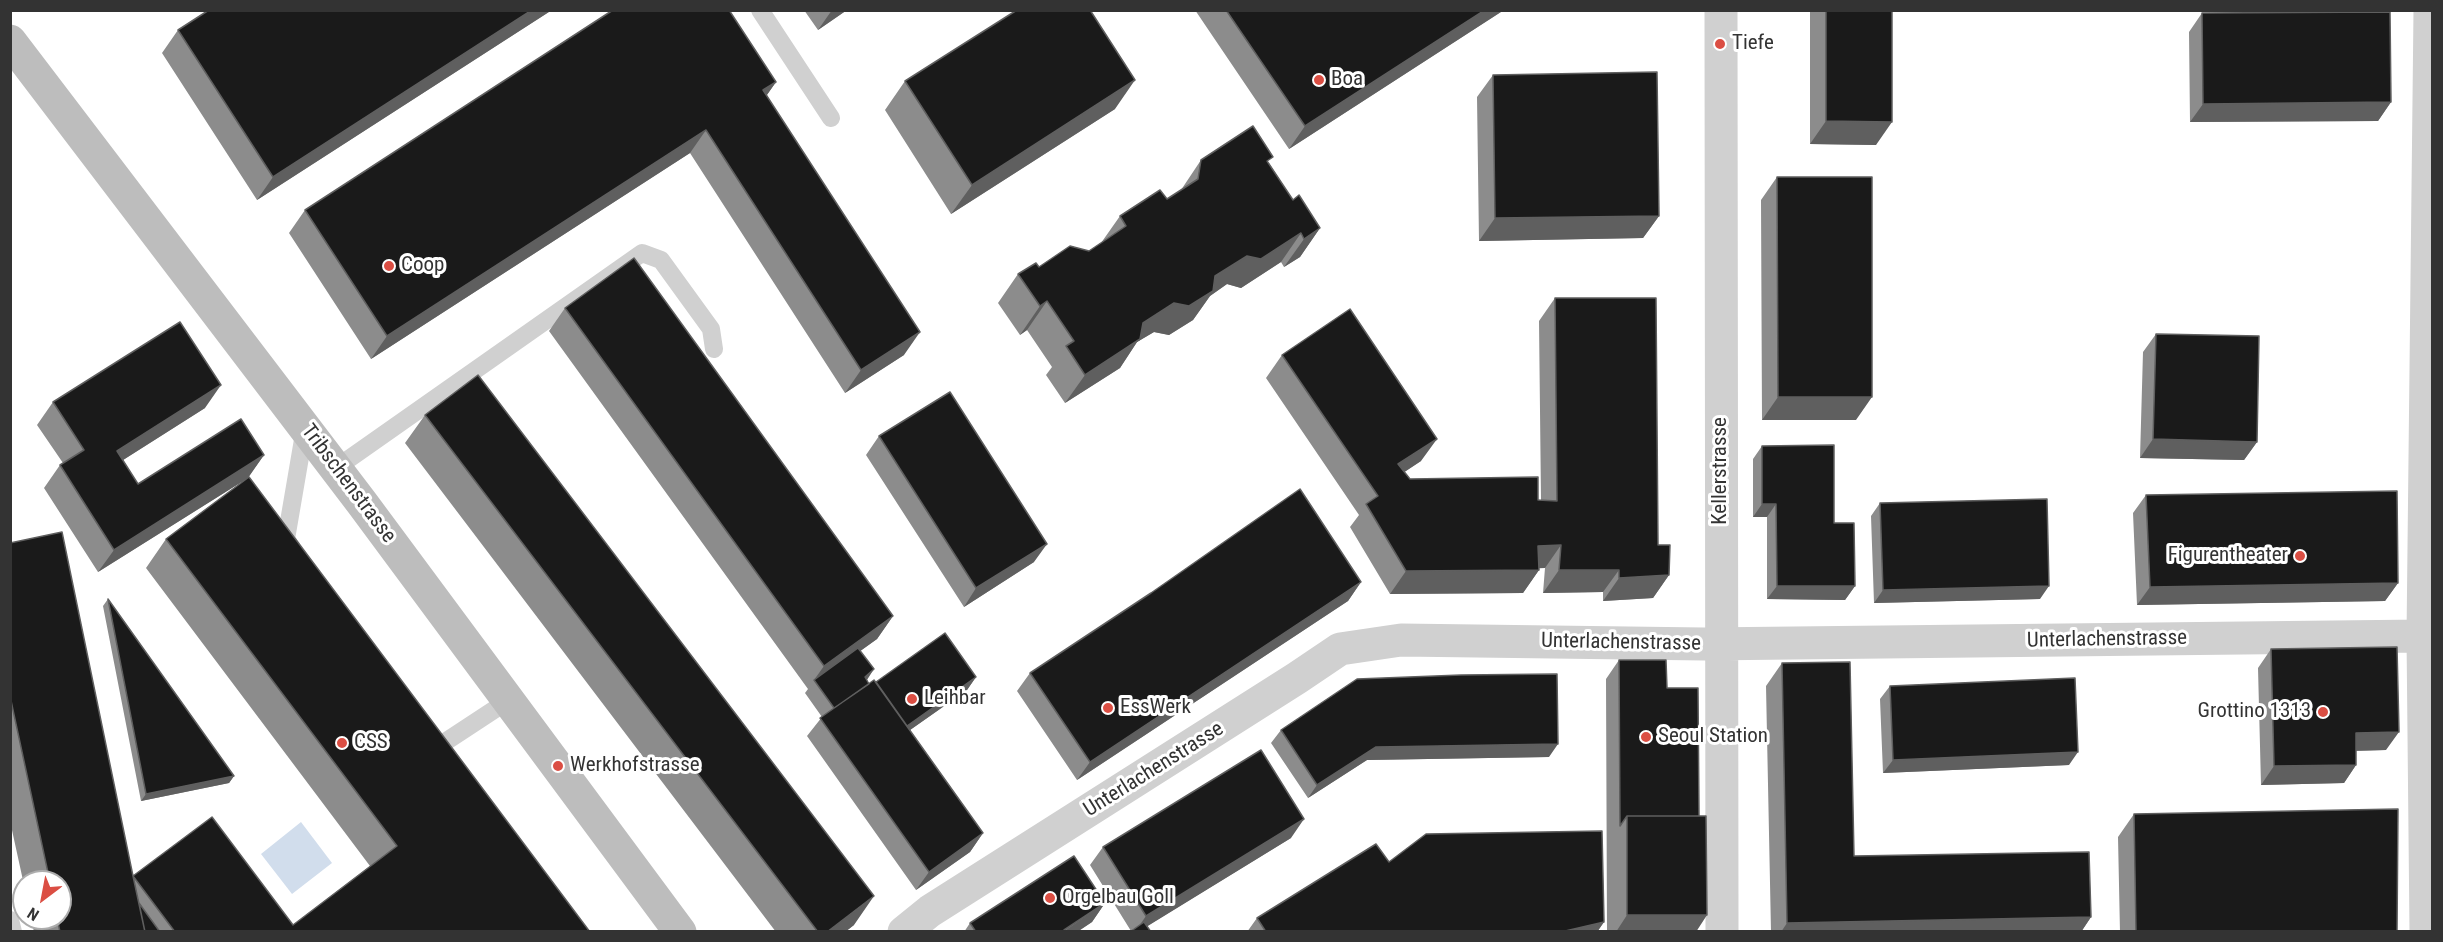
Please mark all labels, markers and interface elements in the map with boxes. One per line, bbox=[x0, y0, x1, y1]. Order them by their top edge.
place label: Tiefe bbox=[1732, 31, 1774, 57]
marker: Tiefe bbox=[1713, 37, 1727, 51]
place label: Boa bbox=[1331, 67, 1363, 93]
marker: Boa bbox=[1312, 73, 1326, 87]
place label: Coop bbox=[401, 253, 444, 279]
marker: Coop bbox=[382, 259, 396, 273]
street label: Kellerstrasse bbox=[1708, 417, 1734, 525]
street label: Tribschenstrasse bbox=[295, 420, 401, 548]
place label: Figurentheater bbox=[2168, 543, 2288, 569]
marker: Figurentheater bbox=[2293, 549, 2307, 563]
street label: Unterlachenstrasse bbox=[2027, 626, 2187, 654]
street label: Unterlachenstrasse bbox=[1541, 629, 1701, 657]
place label: Leihbar bbox=[924, 686, 986, 712]
marker: Leihbar bbox=[905, 692, 919, 706]
place label: EssWerk bbox=[1120, 695, 1191, 721]
place label: Grottino 1313 bbox=[2198, 699, 2311, 725]
marker: EssWerk bbox=[1101, 701, 1115, 715]
marker: Grottino 1313 bbox=[2316, 705, 2330, 719]
street label: Unterlachenstrasse bbox=[1079, 717, 1229, 823]
place label: Seoul Station bbox=[1658, 724, 1768, 750]
place label: CSS bbox=[354, 730, 388, 756]
marker: Seoul Station bbox=[1639, 730, 1653, 744]
marker: CSS bbox=[335, 736, 349, 750]
place label: Werkhofstrasse bbox=[570, 753, 700, 779]
marker: Werkhofstrasse bbox=[551, 759, 565, 773]
north arrow bbox=[12, 870, 72, 930]
place label: Orgelbau Goll bbox=[1062, 885, 1174, 911]
marker: Orgelbau Goll bbox=[1043, 891, 1057, 905]
text: N bbox=[24, 903, 42, 925]

